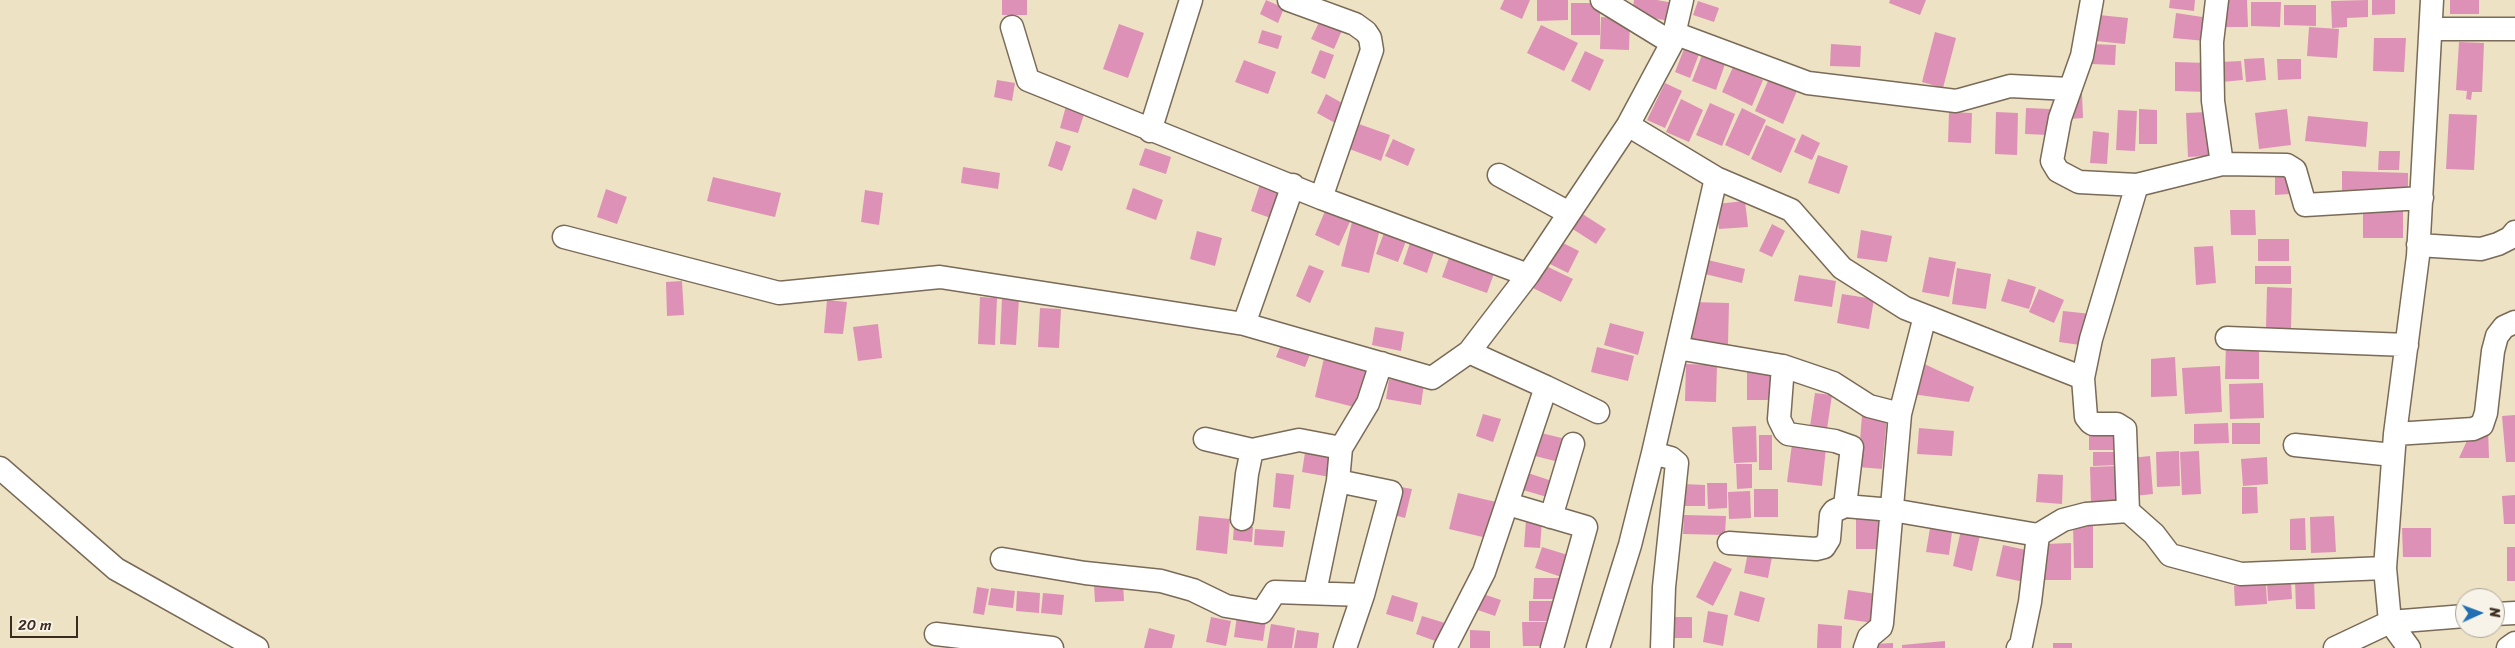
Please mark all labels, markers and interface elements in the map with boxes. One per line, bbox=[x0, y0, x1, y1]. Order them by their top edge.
north arrow bbox=[2455, 588, 2505, 638]
scale bar bbox=[12, 606, 80, 638]
text: N bbox=[2482, 607, 2507, 618]
text: 20 m bbox=[18, 612, 52, 638]

